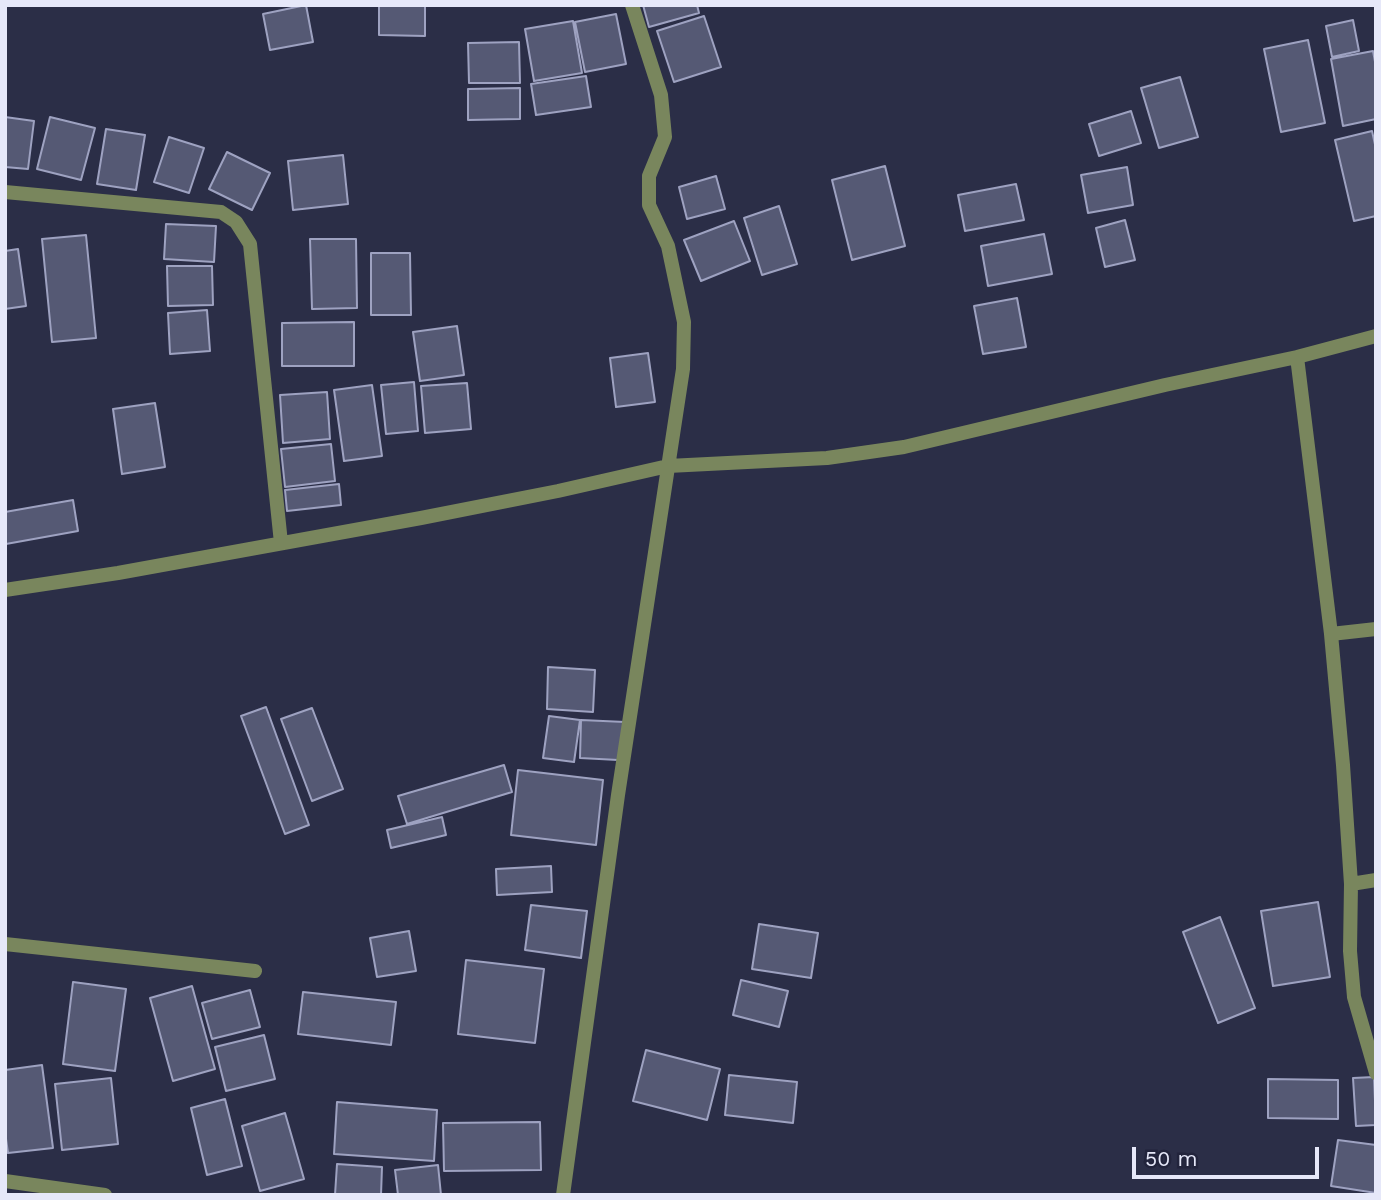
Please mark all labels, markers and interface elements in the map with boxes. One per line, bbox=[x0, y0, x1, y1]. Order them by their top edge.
scale bar bbox=[1136, 1134, 1323, 1178]
text: 50 m bbox=[1145, 1146, 1197, 1171]

